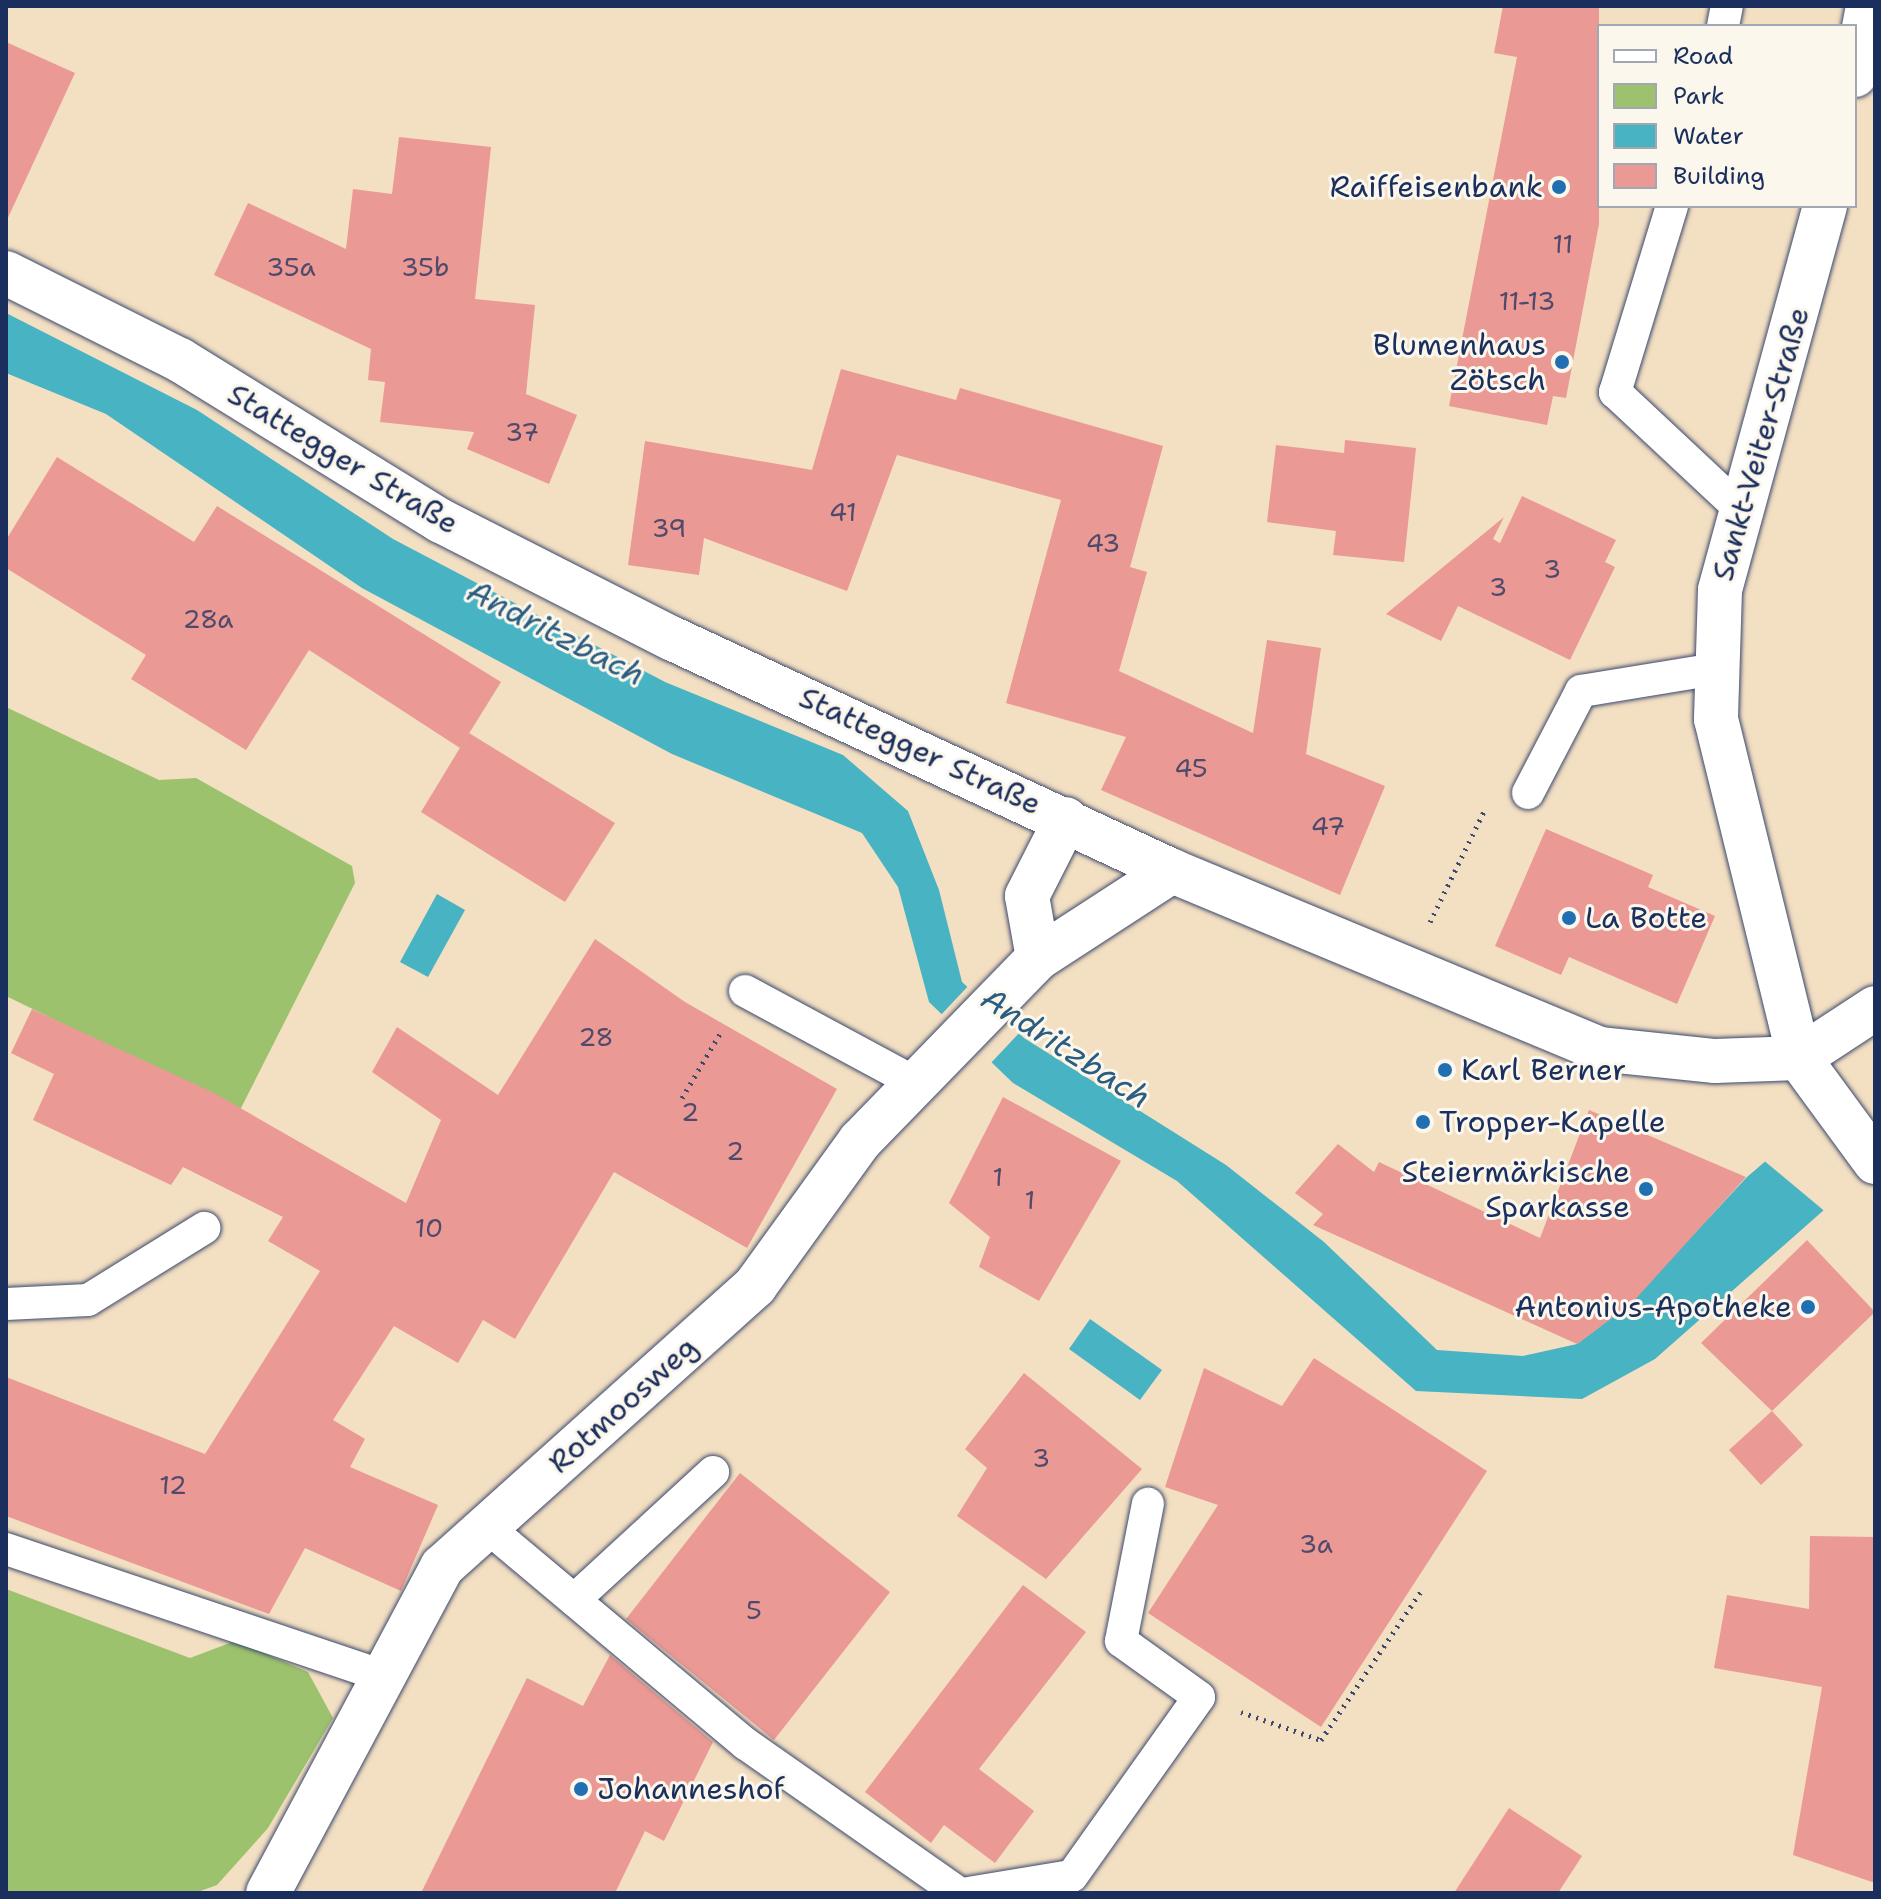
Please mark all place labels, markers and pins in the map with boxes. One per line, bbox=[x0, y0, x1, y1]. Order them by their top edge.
place label: Raiffeisenbank bbox=[1330, 169, 1543, 205]
marker: Raiffeisenbank bbox=[1550, 178, 1568, 196]
place label: Blumenhaus Zötsch bbox=[1373, 327, 1546, 398]
marker: Blumenhaus Zötsch bbox=[1553, 353, 1571, 371]
place label: La Botte bbox=[1585, 900, 1707, 936]
marker: La Botte bbox=[1560, 909, 1578, 927]
place label: Karl Berner bbox=[1461, 1052, 1626, 1088]
marker: Karl Berner bbox=[1436, 1061, 1454, 1079]
place label: Tropper-Kapelle bbox=[1439, 1104, 1666, 1140]
marker: Tropper-Kapelle bbox=[1414, 1113, 1432, 1131]
place label: Steiermärkische Sparkasse bbox=[1401, 1154, 1630, 1224]
marker: Steiermärkische Sparkasse bbox=[1637, 1180, 1655, 1198]
place label: Antonius-Apotheke bbox=[1515, 1289, 1792, 1325]
marker: Antonius-Apotheke bbox=[1799, 1298, 1817, 1316]
place label: Johanneshof bbox=[597, 1771, 784, 1807]
marker: Johanneshof bbox=[572, 1780, 590, 1798]

